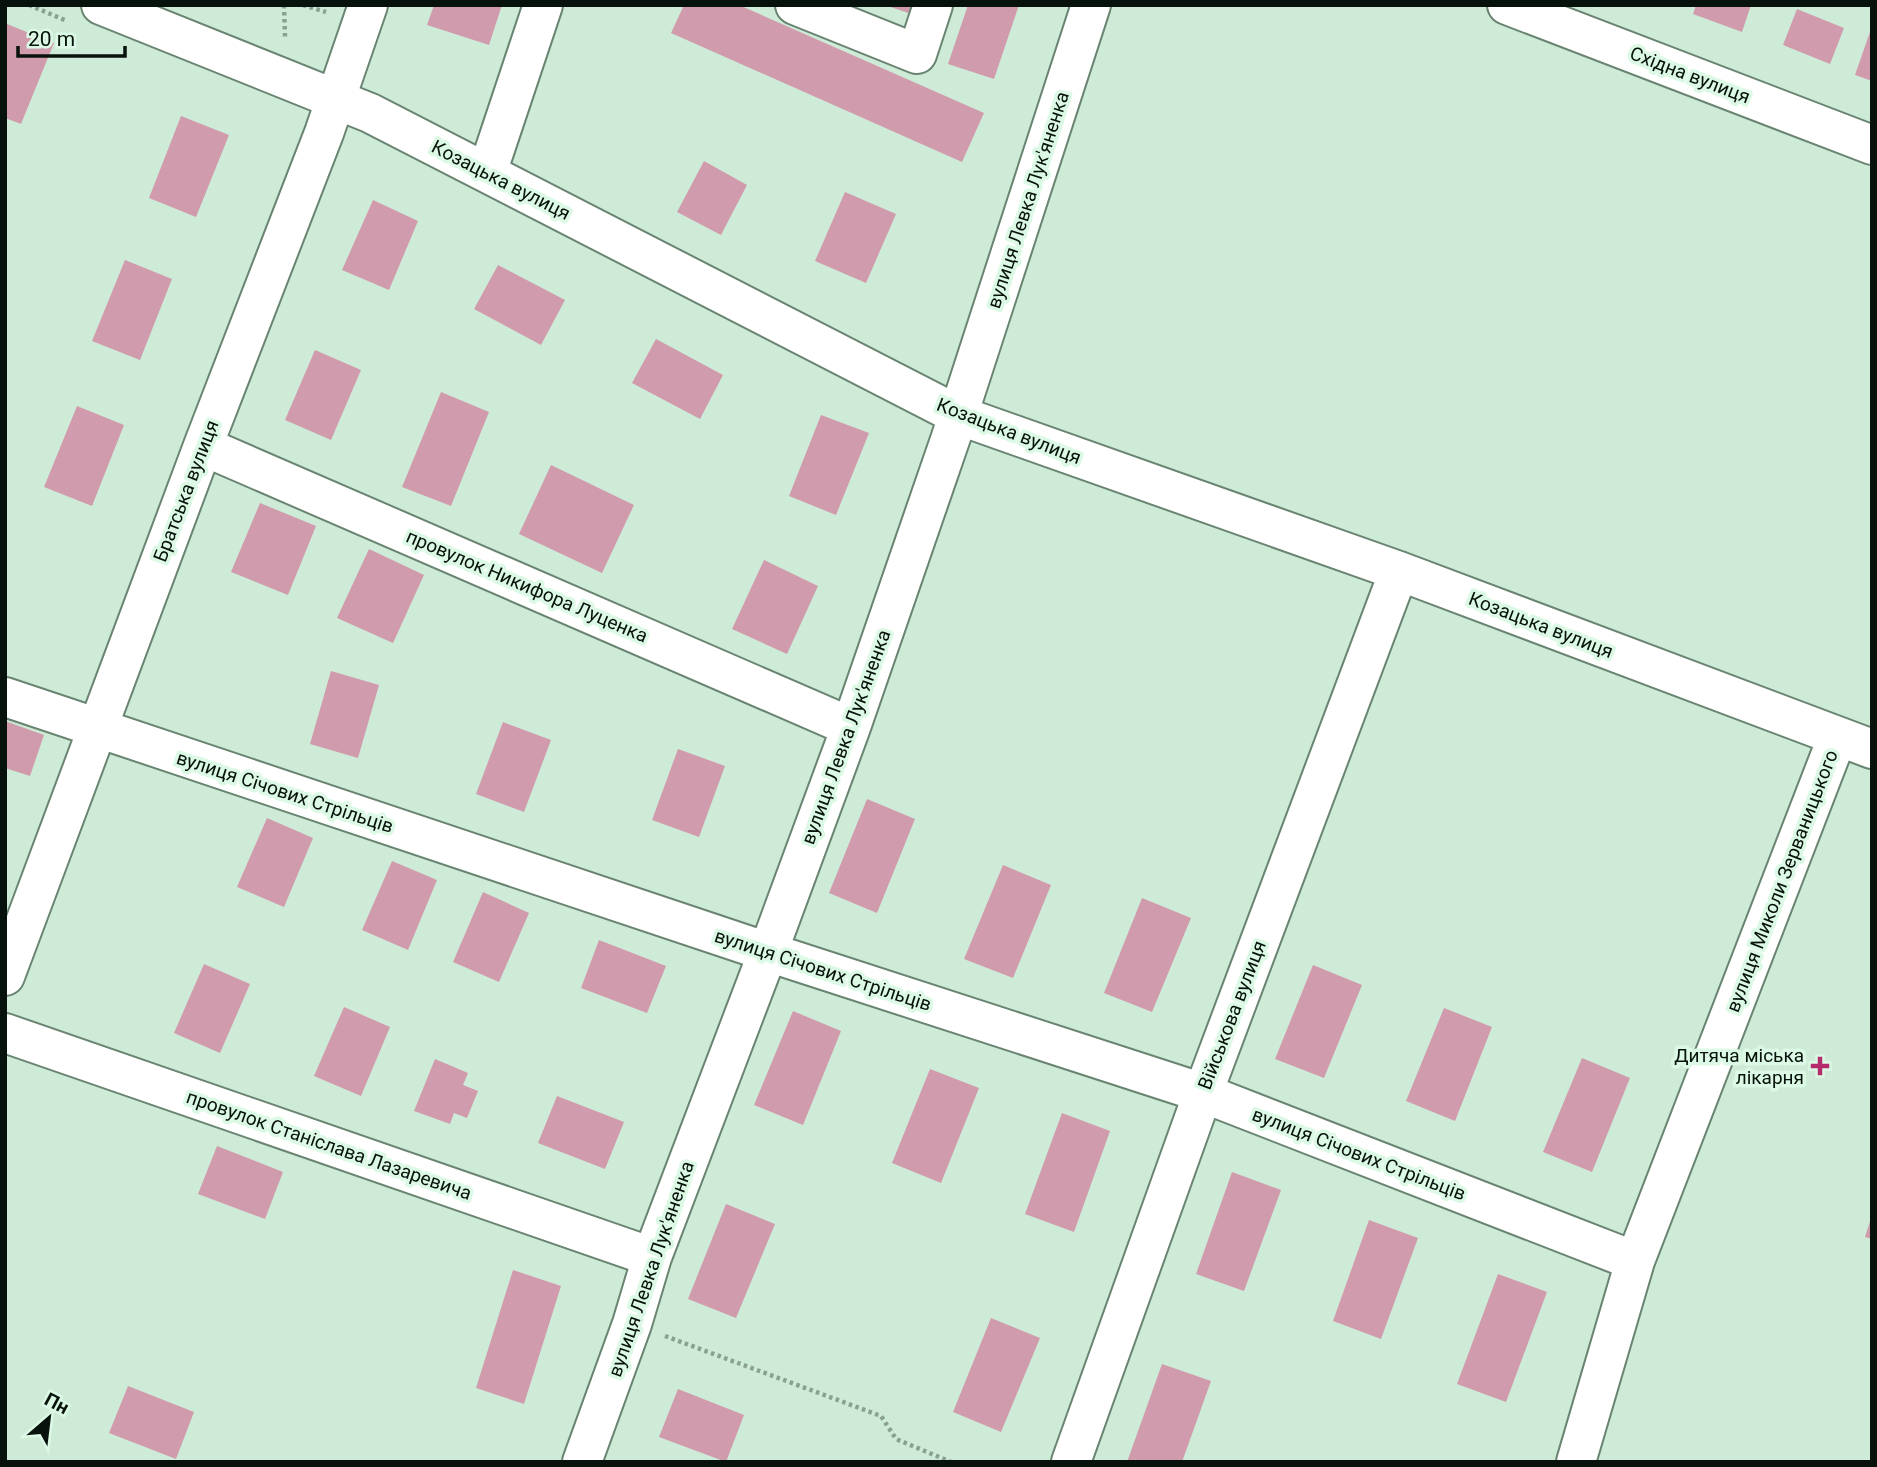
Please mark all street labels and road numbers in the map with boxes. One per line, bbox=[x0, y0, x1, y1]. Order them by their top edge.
street label: Східна вулиця bbox=[1627, 42, 1753, 108]
street label: вулиця Левка Лук'яненка bbox=[982, 89, 1074, 311]
street label: Козацька вулиця bbox=[428, 135, 574, 225]
street label: Козацька вулиця bbox=[934, 393, 1084, 469]
street label: Братська вулиця bbox=[148, 417, 224, 565]
street label: провулок Никифора Луценка bbox=[403, 525, 651, 647]
street label: Козацька вулиця bbox=[1466, 587, 1616, 663]
street label: вулиця Левка Лук'яненка bbox=[796, 627, 896, 847]
street label: вулиця Січових Стрільців bbox=[174, 746, 396, 838]
street label: вулиця Миколи Зерваницького bbox=[1721, 747, 1843, 1015]
street label: вулиця Січових Стрільців bbox=[712, 924, 934, 1016]
street label: Військова вулиця bbox=[1193, 937, 1271, 1093]
street label: провулок Станіслава Лазаревича bbox=[183, 1085, 475, 1205]
street label: вулиця Січових Стрільців bbox=[1249, 1103, 1469, 1205]
street label: вулиця Левка Лук'яненка bbox=[603, 1158, 699, 1380]

